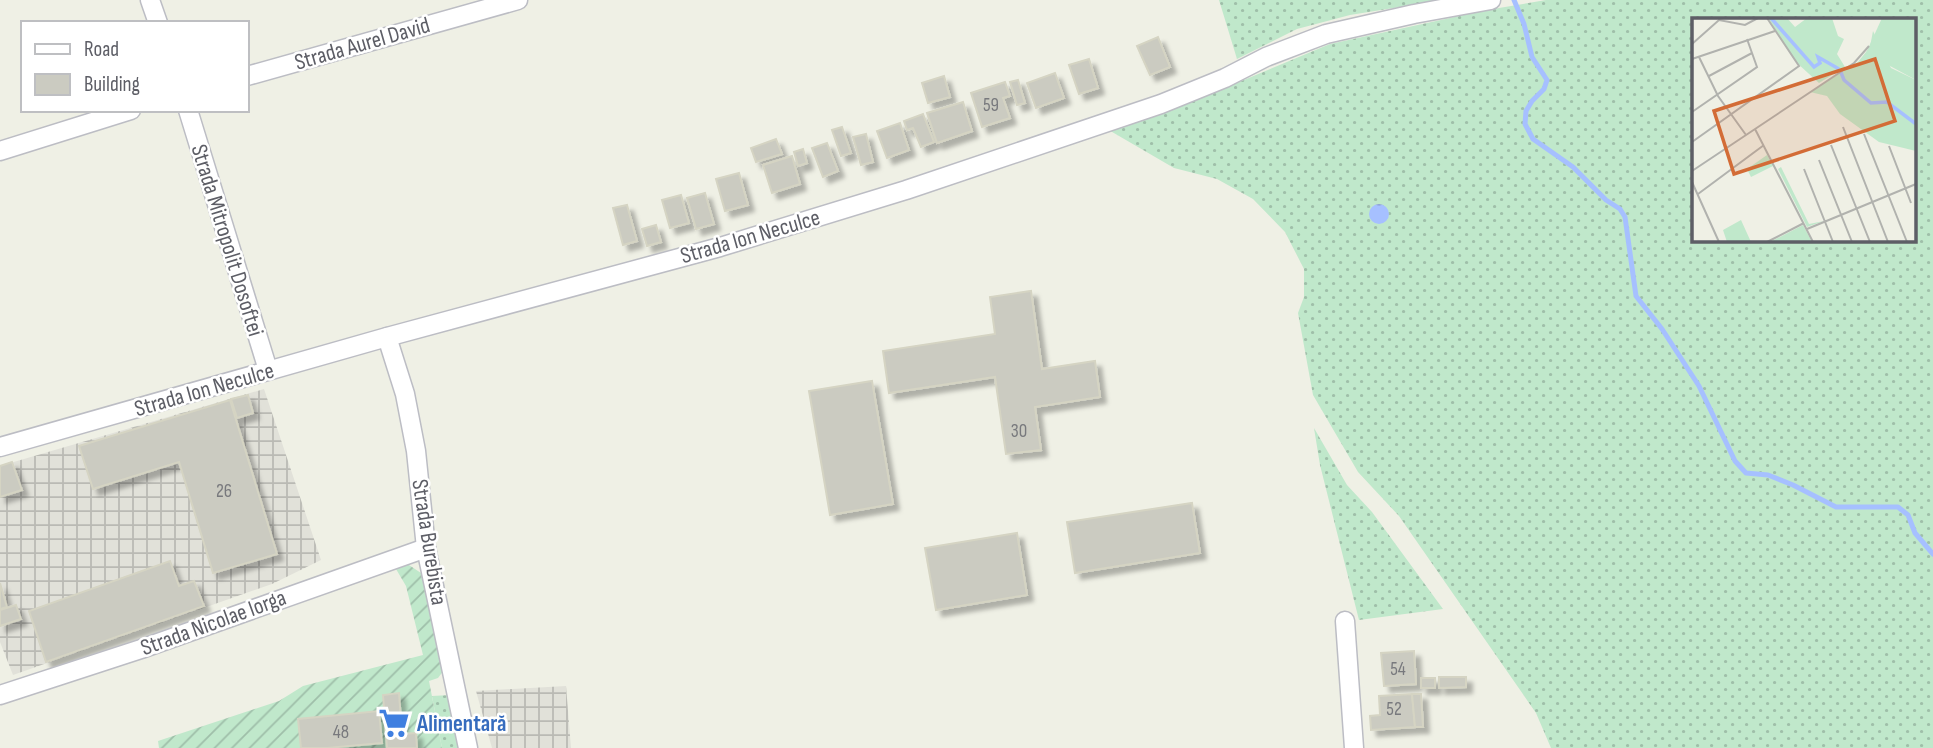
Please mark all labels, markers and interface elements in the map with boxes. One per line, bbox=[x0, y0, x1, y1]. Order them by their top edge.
street label: Strada Aurel David bbox=[291, 11, 433, 77]
inset map bbox=[1692, 18, 1916, 242]
legend bbox=[21, 21, 248, 112]
text: Road bbox=[84, 37, 119, 62]
text: Building bbox=[84, 72, 140, 97]
house number: 59 bbox=[983, 94, 999, 117]
street label: Strada Mitropolit Dosoftei bbox=[185, 141, 270, 340]
street label: Strada Ion Neculce bbox=[677, 204, 823, 270]
street label: Strada Ion Neculce bbox=[131, 357, 277, 423]
house number: 30 bbox=[1011, 420, 1027, 443]
street label: Strada Burebista bbox=[405, 477, 453, 607]
house number: 26 bbox=[216, 480, 232, 503]
street label: Strada Nicolae Iorga bbox=[137, 584, 290, 662]
house number: 54 bbox=[1390, 658, 1406, 681]
house number: 52 bbox=[1386, 698, 1402, 721]
supermarket icon: Alimentară bbox=[377, 706, 411, 740]
place label: Alimentară bbox=[416, 710, 506, 738]
house number: 48 bbox=[333, 721, 349, 744]

